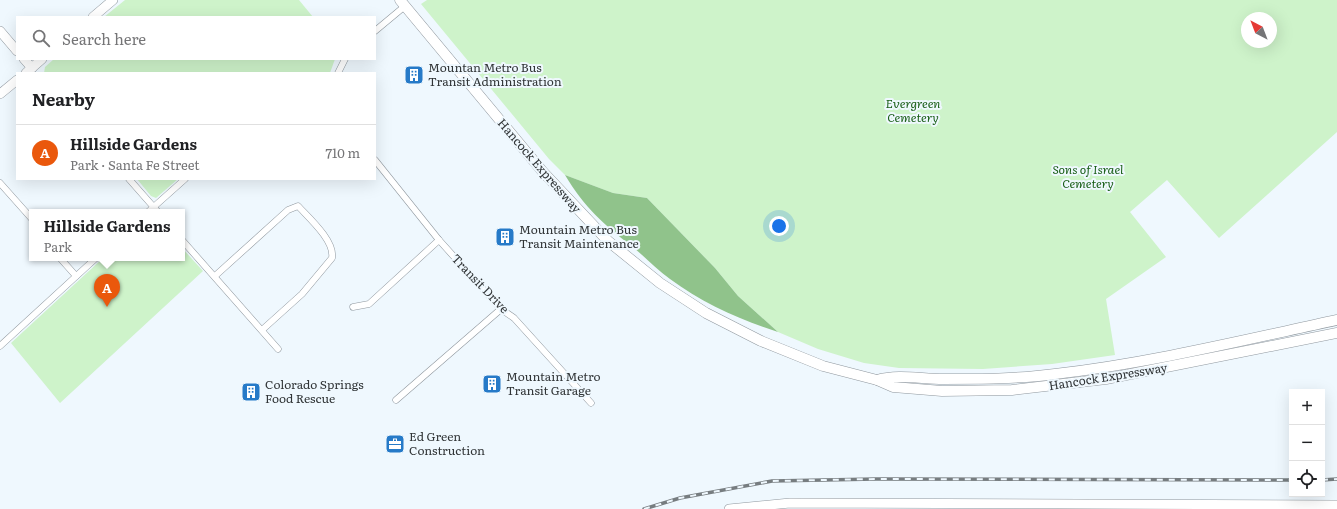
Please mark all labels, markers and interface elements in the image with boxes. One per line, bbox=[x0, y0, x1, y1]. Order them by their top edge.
north arrow bbox=[1241, 12, 1277, 48]
search box bbox=[16, 16, 376, 60]
icon: search bbox=[30, 27, 52, 49]
text: Search here bbox=[62, 27, 146, 50]
place label: Mountan Metro Bus Transit Administration bbox=[428, 58, 562, 90]
building icon: Mountan Metro Bus Transit Administration bbox=[403, 64, 425, 86]
text: Nearby bbox=[32, 86, 95, 111]
park label: Evergreen Cemetery bbox=[885, 94, 941, 126]
street label: Hancock Expressway bbox=[494, 114, 586, 217]
text: Hillside Gardens bbox=[70, 132, 197, 155]
text: A bbox=[40, 143, 50, 162]
text: 710 m bbox=[325, 143, 360, 162]
text: Park · Santa Fe Street bbox=[70, 155, 200, 174]
park label: Sons of Israel Cemetery bbox=[1053, 160, 1124, 192]
popup bbox=[29, 209, 185, 261]
text: Hillside Gardens bbox=[43, 214, 171, 237]
your location bbox=[769, 216, 789, 236]
place label: Mountain Metro Bus Transit Maintenance bbox=[519, 220, 639, 252]
building icon: Mountain Metro Bus Transit Maintenance bbox=[494, 226, 516, 248]
text: Park bbox=[43, 237, 72, 256]
street label: Transit Drive bbox=[448, 250, 514, 317]
pin: A bbox=[94, 274, 120, 307]
street label: Hancock Expressway bbox=[1047, 358, 1169, 394]
place label: Mountain Metro Transit Garage bbox=[506, 367, 601, 399]
building icon: Mountain Metro Transit Garage bbox=[481, 373, 503, 395]
place label: Colorado Springs Food Rescue bbox=[265, 375, 364, 407]
building icon: Colorado Springs Food Rescue bbox=[240, 381, 262, 403]
map controls bbox=[1289, 389, 1325, 497]
button: + bbox=[1289, 389, 1325, 425]
button: − bbox=[1289, 425, 1325, 461]
place label: Ed Green Construction bbox=[409, 427, 485, 459]
office icon: Ed Green Construction bbox=[384, 433, 406, 455]
button: locate bbox=[1289, 461, 1325, 497]

